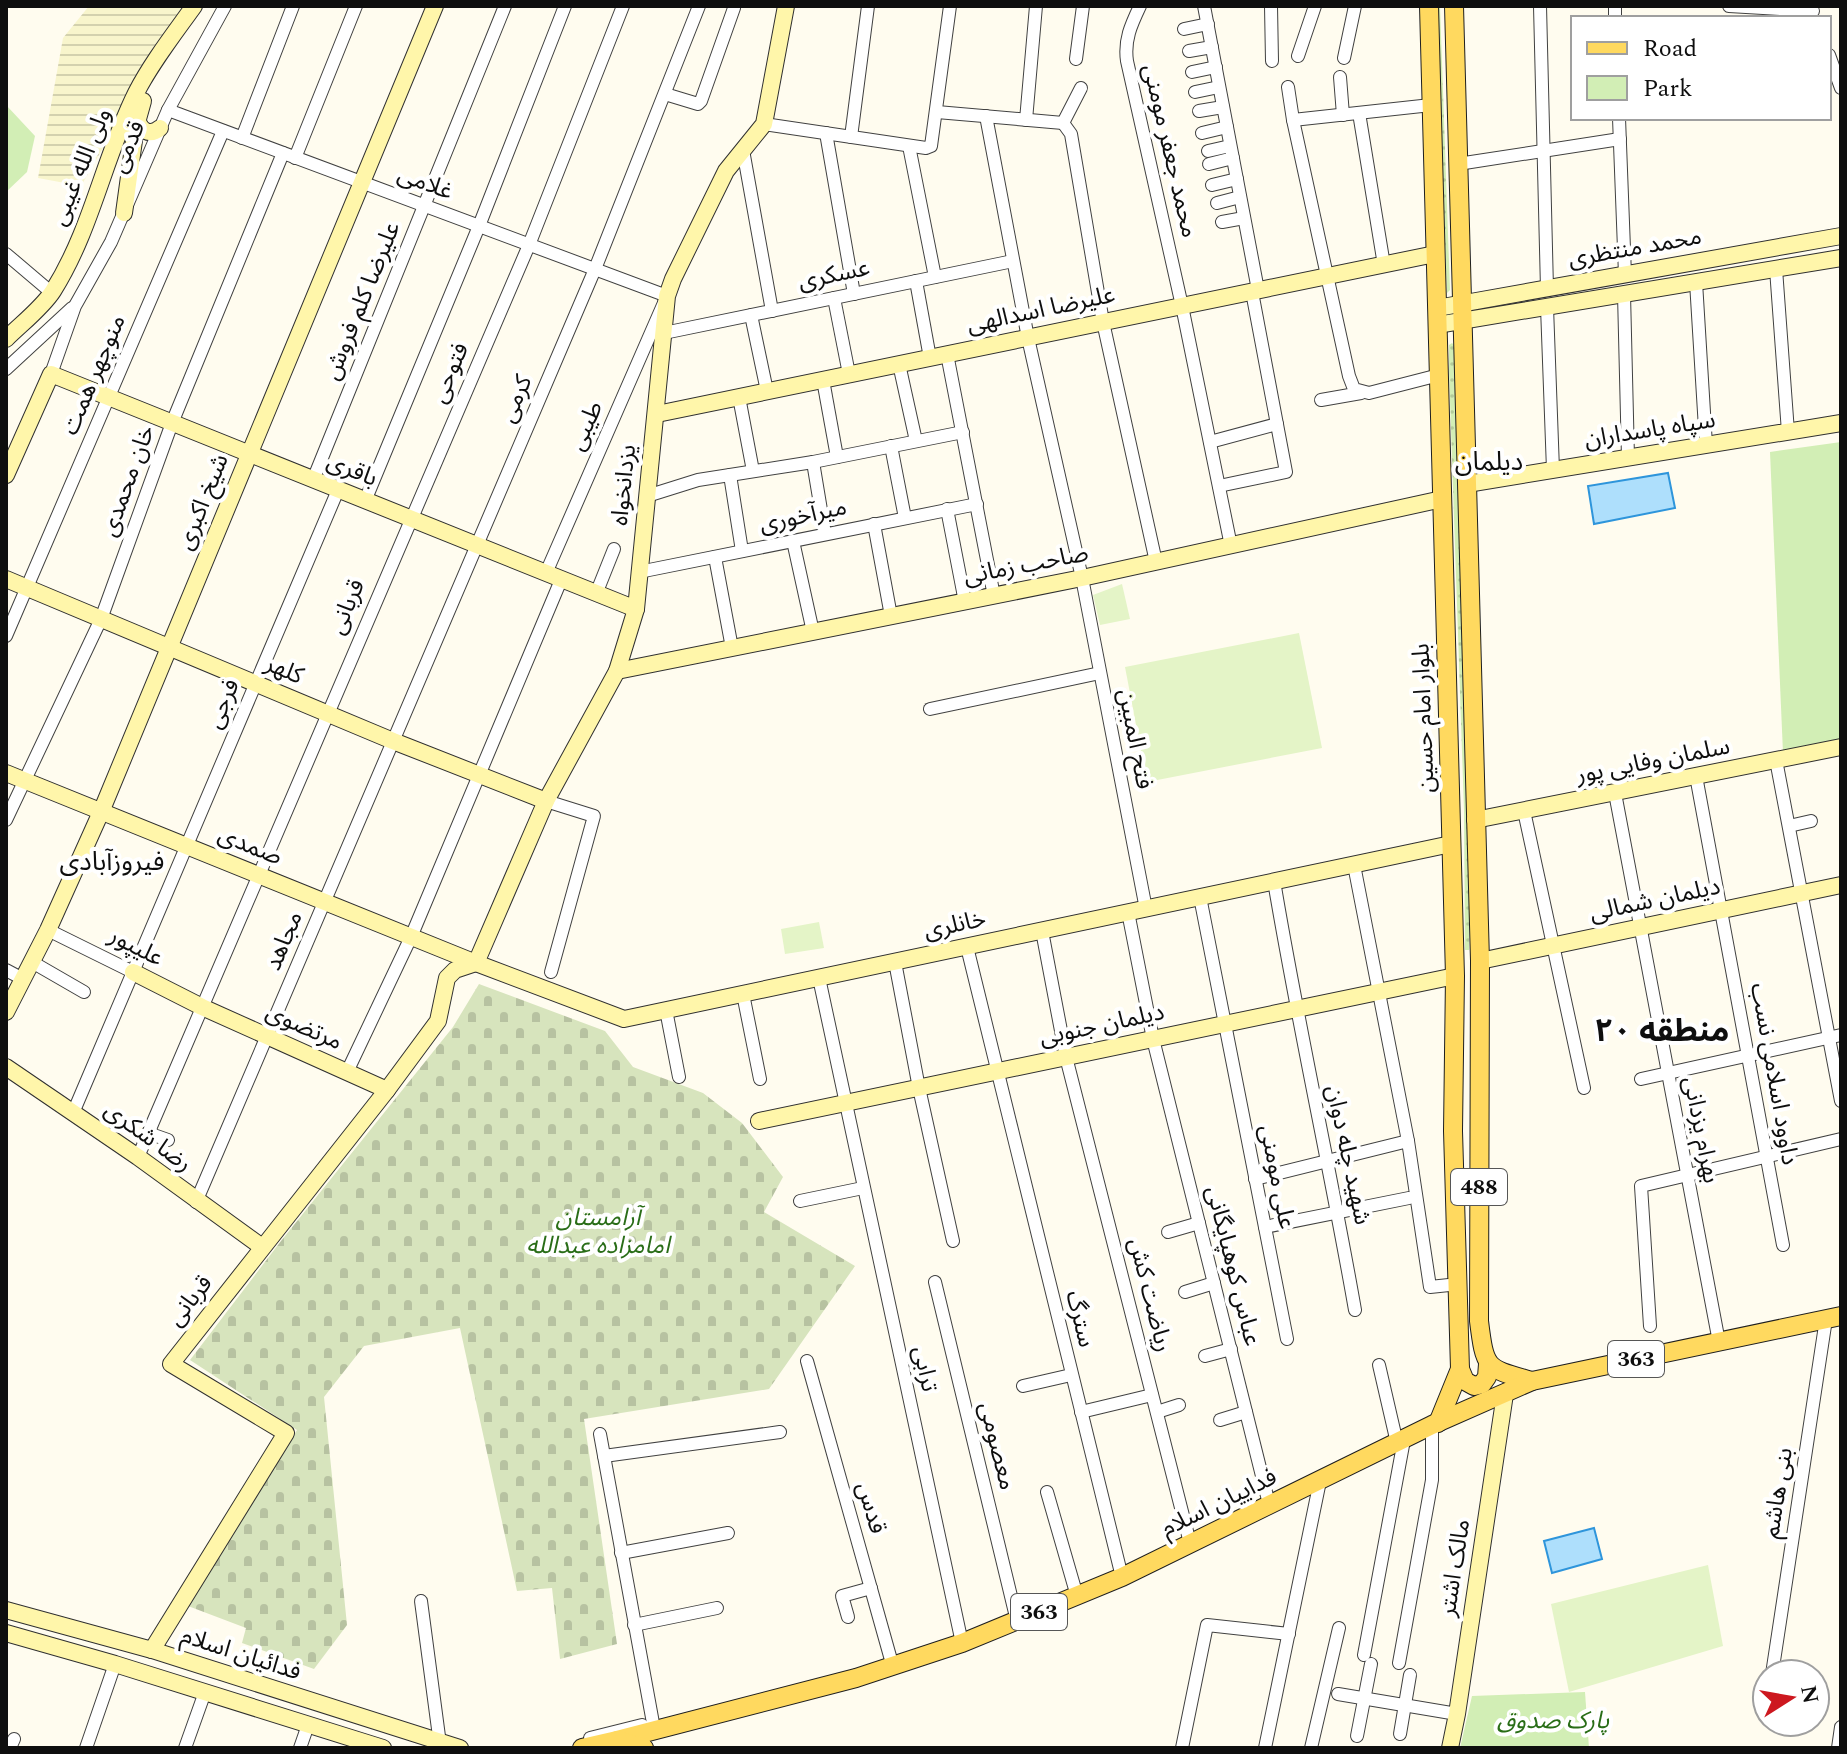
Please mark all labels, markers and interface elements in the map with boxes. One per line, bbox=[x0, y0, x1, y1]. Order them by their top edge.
legend bbox=[1571, 16, 1831, 120]
text: Road bbox=[1643, 31, 1697, 67]
street label: محمد جعفر مومنی bbox=[1133, 61, 1207, 241]
text: Park bbox=[1643, 71, 1693, 107]
street label: ولی الله غیبی bbox=[41, 103, 121, 231]
street label: قدمی bbox=[101, 115, 155, 179]
street label: غلامی bbox=[392, 156, 458, 210]
street label: علیرضا کلم فروش bbox=[314, 216, 410, 386]
street label: محمد منتظری bbox=[1565, 219, 1705, 277]
street label: عسکری bbox=[795, 250, 873, 300]
street label: علیرضا اسدالهی bbox=[964, 277, 1118, 343]
street label: منوچهر همت bbox=[52, 309, 136, 441]
street label: فتوحی bbox=[421, 337, 479, 409]
street label: کرمی bbox=[490, 369, 543, 428]
street label: طیبی bbox=[559, 395, 613, 457]
street label: سپاه پاسداران bbox=[1582, 402, 1718, 458]
street label: خان محمدی bbox=[91, 420, 165, 542]
district label: دیلمان bbox=[1455, 442, 1523, 482]
street label: یزدانخواه bbox=[602, 443, 646, 527]
street label: باقری bbox=[321, 444, 383, 496]
street label: شیخ اکبری bbox=[167, 448, 239, 556]
street label: میرآخوری bbox=[756, 489, 850, 543]
street label: صاحب زمانی bbox=[960, 535, 1092, 595]
street label: قربانی bbox=[319, 574, 375, 640]
street label: بلوار امام حسین bbox=[1403, 643, 1445, 793]
street label: کلهر bbox=[258, 645, 310, 695]
street label: فرجی bbox=[196, 673, 250, 735]
street label: فتح المبین bbox=[1108, 686, 1162, 792]
street label: سلمان وفایی پور bbox=[1572, 728, 1733, 794]
street label: صمدی bbox=[212, 817, 288, 875]
district label: فیروزآبادی bbox=[60, 842, 164, 882]
street label: دیلمان شمالی bbox=[1586, 869, 1724, 931]
street label: خانلری bbox=[921, 901, 989, 949]
street label: مجاهد bbox=[255, 906, 313, 976]
street label: علیپور bbox=[101, 917, 170, 976]
street label: داوود اسلامی نسب bbox=[1740, 980, 1808, 1168]
street label: مرتضوی bbox=[260, 994, 348, 1060]
street label: دیلمان جنوبی bbox=[1036, 994, 1168, 1056]
district label: منطقه ۲۰ bbox=[1595, 1007, 1729, 1056]
street label: بهرام یزدانی bbox=[1673, 1074, 1729, 1186]
street label: شهید چله دوان bbox=[1316, 1082, 1380, 1228]
street label: رضا شکری bbox=[96, 1093, 200, 1181]
street label: علی مومنی bbox=[1249, 1122, 1305, 1232]
road number: 488 bbox=[1451, 1169, 1507, 1205]
street label: عباس کوهپایگانی bbox=[1196, 1182, 1270, 1350]
park label: آرامستان امامزاده عبدالله bbox=[526, 1200, 672, 1264]
street label: ریاضت کش bbox=[1118, 1234, 1182, 1356]
street label: قربانی bbox=[158, 1267, 222, 1335]
street label: سترگ bbox=[1056, 1287, 1104, 1351]
road number: 363 bbox=[1608, 1341, 1664, 1377]
street label: ترابی bbox=[903, 1343, 947, 1395]
street label: معصومی bbox=[969, 1398, 1025, 1494]
street label: بنی هاشم bbox=[1753, 1445, 1803, 1541]
street label: فداییان اسلام bbox=[1155, 1459, 1283, 1547]
street label: قدس bbox=[846, 1478, 896, 1538]
street label: مالک اشتر bbox=[1429, 1517, 1480, 1620]
road number: 363 bbox=[1011, 1594, 1067, 1630]
street label: فدائیان اسلام bbox=[176, 1618, 306, 1690]
north arrow bbox=[1751, 1658, 1831, 1738]
text: N bbox=[1791, 1683, 1827, 1706]
park label: پارک صدوق bbox=[1497, 1703, 1610, 1739]

